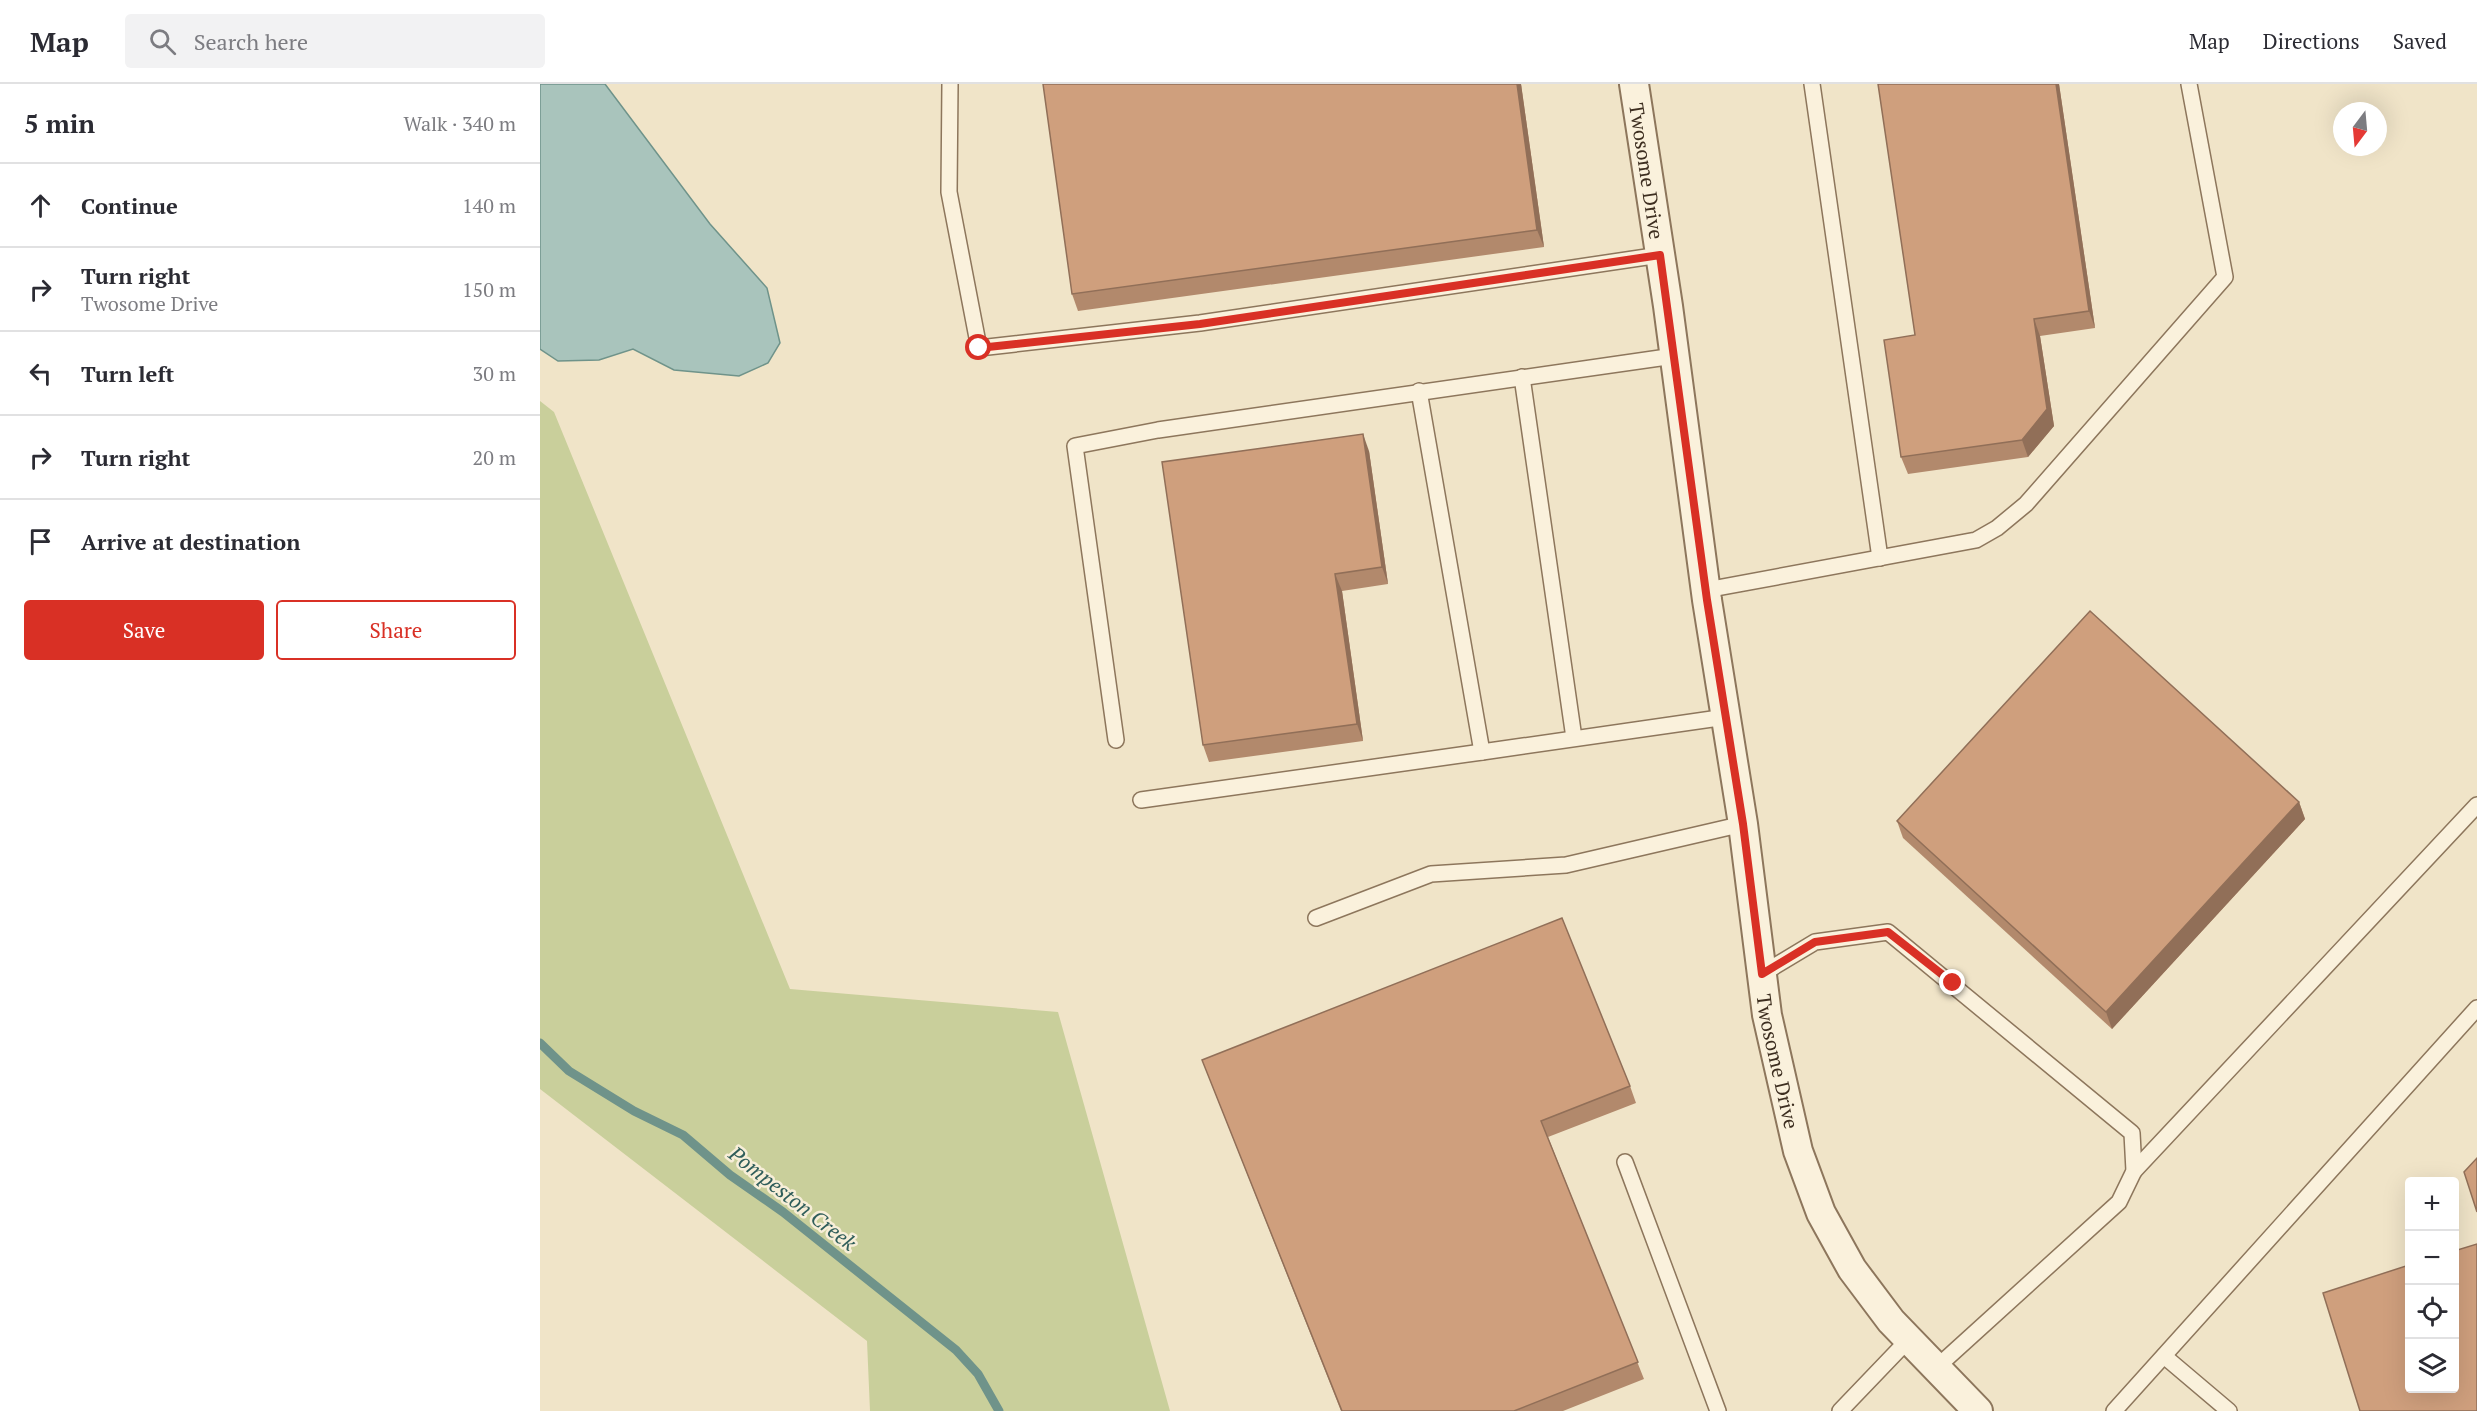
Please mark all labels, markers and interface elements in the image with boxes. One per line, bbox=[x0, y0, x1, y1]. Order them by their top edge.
search box bbox=[125, 14, 545, 68]
text: Map bbox=[30, 23, 89, 60]
icon: search bbox=[146, 25, 179, 58]
text: Search here bbox=[194, 27, 308, 56]
text: Map bbox=[2189, 27, 2230, 55]
text: Directions bbox=[2263, 27, 2360, 55]
text: Saved bbox=[2393, 27, 2447, 55]
street label: Twosome Drive bbox=[1624, 101, 1671, 241]
north arrow bbox=[2333, 102, 2387, 156]
text: 5 min bbox=[24, 106, 95, 140]
text: Walk · 340 m bbox=[404, 110, 516, 137]
icon: ahead bbox=[24, 189, 57, 222]
text: Continue bbox=[81, 191, 178, 220]
text: 140 m bbox=[462, 192, 516, 219]
text: Turn right bbox=[81, 261, 190, 290]
icon: right bbox=[24, 273, 57, 306]
text: 150 m bbox=[462, 276, 516, 303]
text: Twosome Drive bbox=[81, 290, 218, 317]
route start bbox=[965, 334, 991, 360]
icon: left bbox=[24, 357, 57, 390]
text: Turn left bbox=[81, 359, 174, 388]
text: 30 m bbox=[473, 360, 516, 387]
icon: right bbox=[24, 441, 57, 474]
text: Turn right bbox=[81, 443, 190, 472]
text: 20 m bbox=[473, 444, 516, 471]
icon: arrive bbox=[24, 525, 57, 558]
text: Arrive at destination bbox=[81, 527, 300, 556]
button: Save bbox=[24, 600, 264, 660]
button: Share bbox=[276, 600, 516, 660]
route end bbox=[1939, 969, 1965, 995]
street label: Twosome Drive bbox=[1751, 992, 1806, 1131]
water label: Pompeston Creek bbox=[723, 1139, 863, 1257]
map controls bbox=[2405, 1177, 2459, 1393]
button: + bbox=[2405, 1177, 2459, 1231]
button: − bbox=[2405, 1231, 2459, 1285]
button: locate bbox=[2405, 1285, 2459, 1339]
button: layers bbox=[2405, 1339, 2459, 1393]

